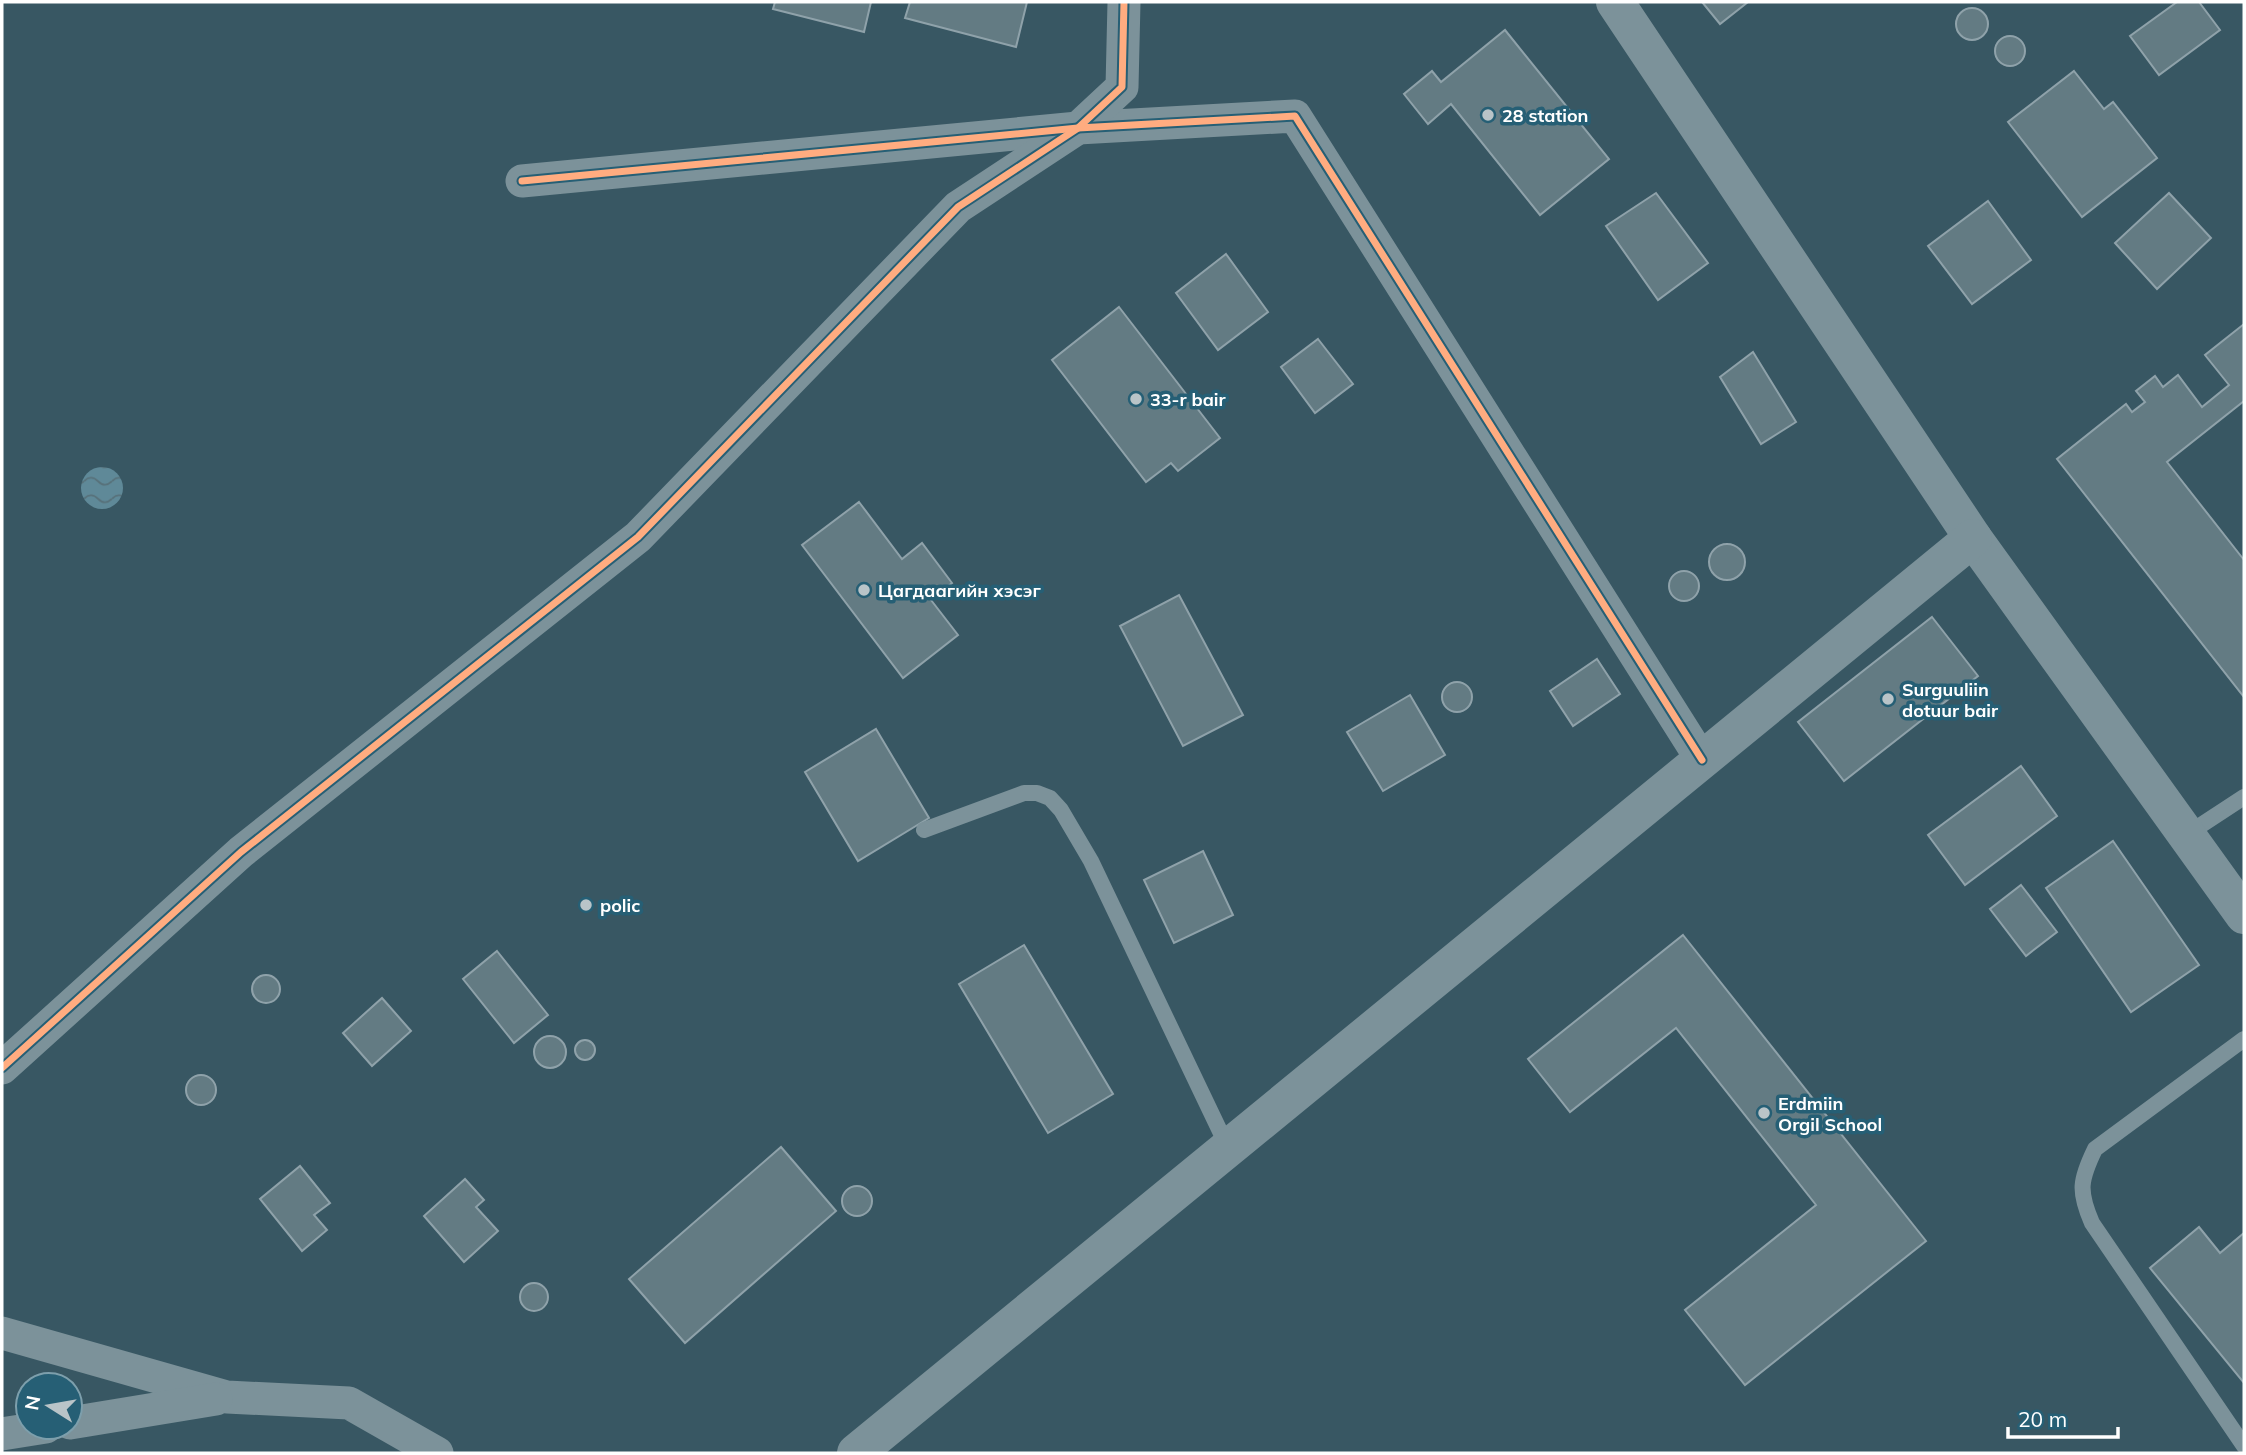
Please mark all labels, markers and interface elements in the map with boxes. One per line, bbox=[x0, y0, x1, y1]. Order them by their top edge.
place label: 28 station bbox=[1502, 104, 1588, 127]
marker: 28 station bbox=[1480, 107, 1496, 123]
place label: 33-r bair bbox=[1150, 388, 1227, 411]
marker: 33-r bair bbox=[1128, 391, 1144, 407]
place label: Цагдаагийн хэсэг bbox=[878, 579, 1041, 602]
marker: Цагдаагийн хэсэг bbox=[856, 582, 872, 598]
place label: Surguuliin dotuur bair bbox=[1902, 678, 1999, 722]
marker: Surguuliin dotuur bair bbox=[1880, 691, 1896, 707]
place label: polic bbox=[600, 894, 640, 917]
marker: polic bbox=[578, 897, 594, 913]
place label: Erdmiin Orgil School bbox=[1778, 1092, 1882, 1136]
marker: Erdmiin Orgil School bbox=[1756, 1105, 1772, 1121]
north arrow bbox=[14, 1371, 84, 1441]
text: N bbox=[19, 1393, 45, 1412]
scale bar bbox=[2008, 1396, 2118, 1440]
text: 20 m bbox=[2018, 1406, 2067, 1432]

